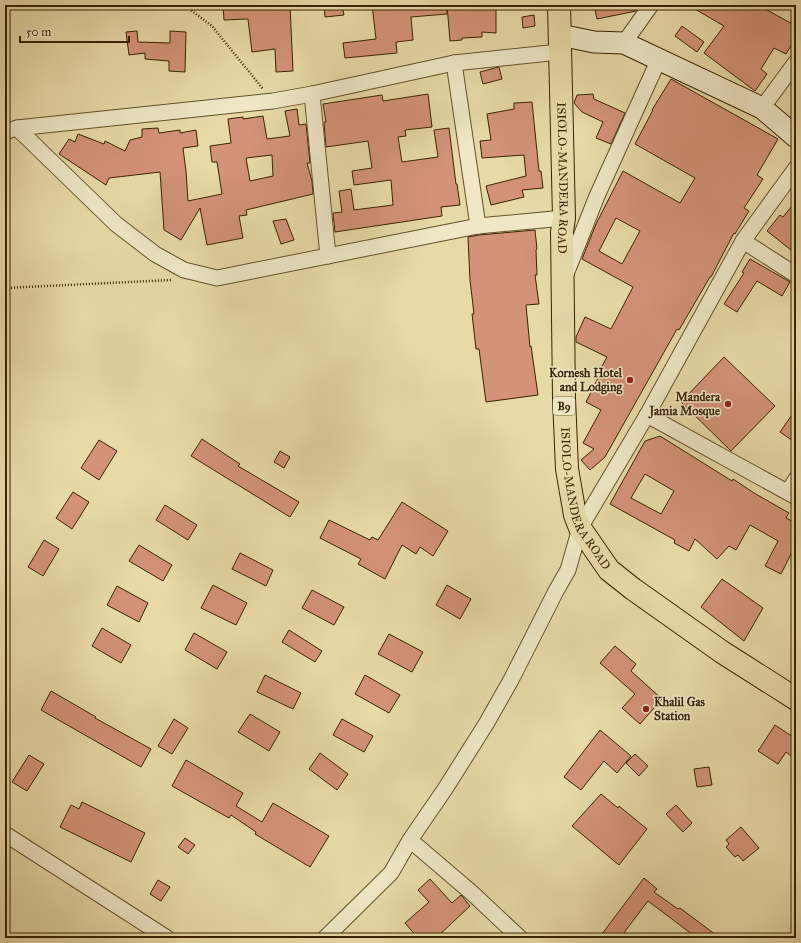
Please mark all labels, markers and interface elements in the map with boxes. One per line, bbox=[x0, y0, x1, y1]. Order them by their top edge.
scale bar bbox=[20, 18, 129, 44]
text: 50 m bbox=[26, 25, 51, 39]
street label: ISIOLO-MANDERA ROAD bbox=[554, 102, 571, 254]
place label: Kornesh Hotel and Lodging bbox=[549, 366, 623, 395]
marker: Kornesh Hotel and Lodging bbox=[625, 375, 635, 385]
place label: Mandera Jamia Mosque bbox=[647, 390, 721, 419]
road number: B9 bbox=[553, 397, 575, 415]
marker: Mandera Jamia Mosque bbox=[723, 399, 733, 409]
street label: ISIOLO-MANDERA ROAD bbox=[558, 427, 614, 572]
place label: Khalil Gas Station bbox=[654, 695, 705, 723]
marker: Khalil Gas Station bbox=[641, 704, 651, 714]

